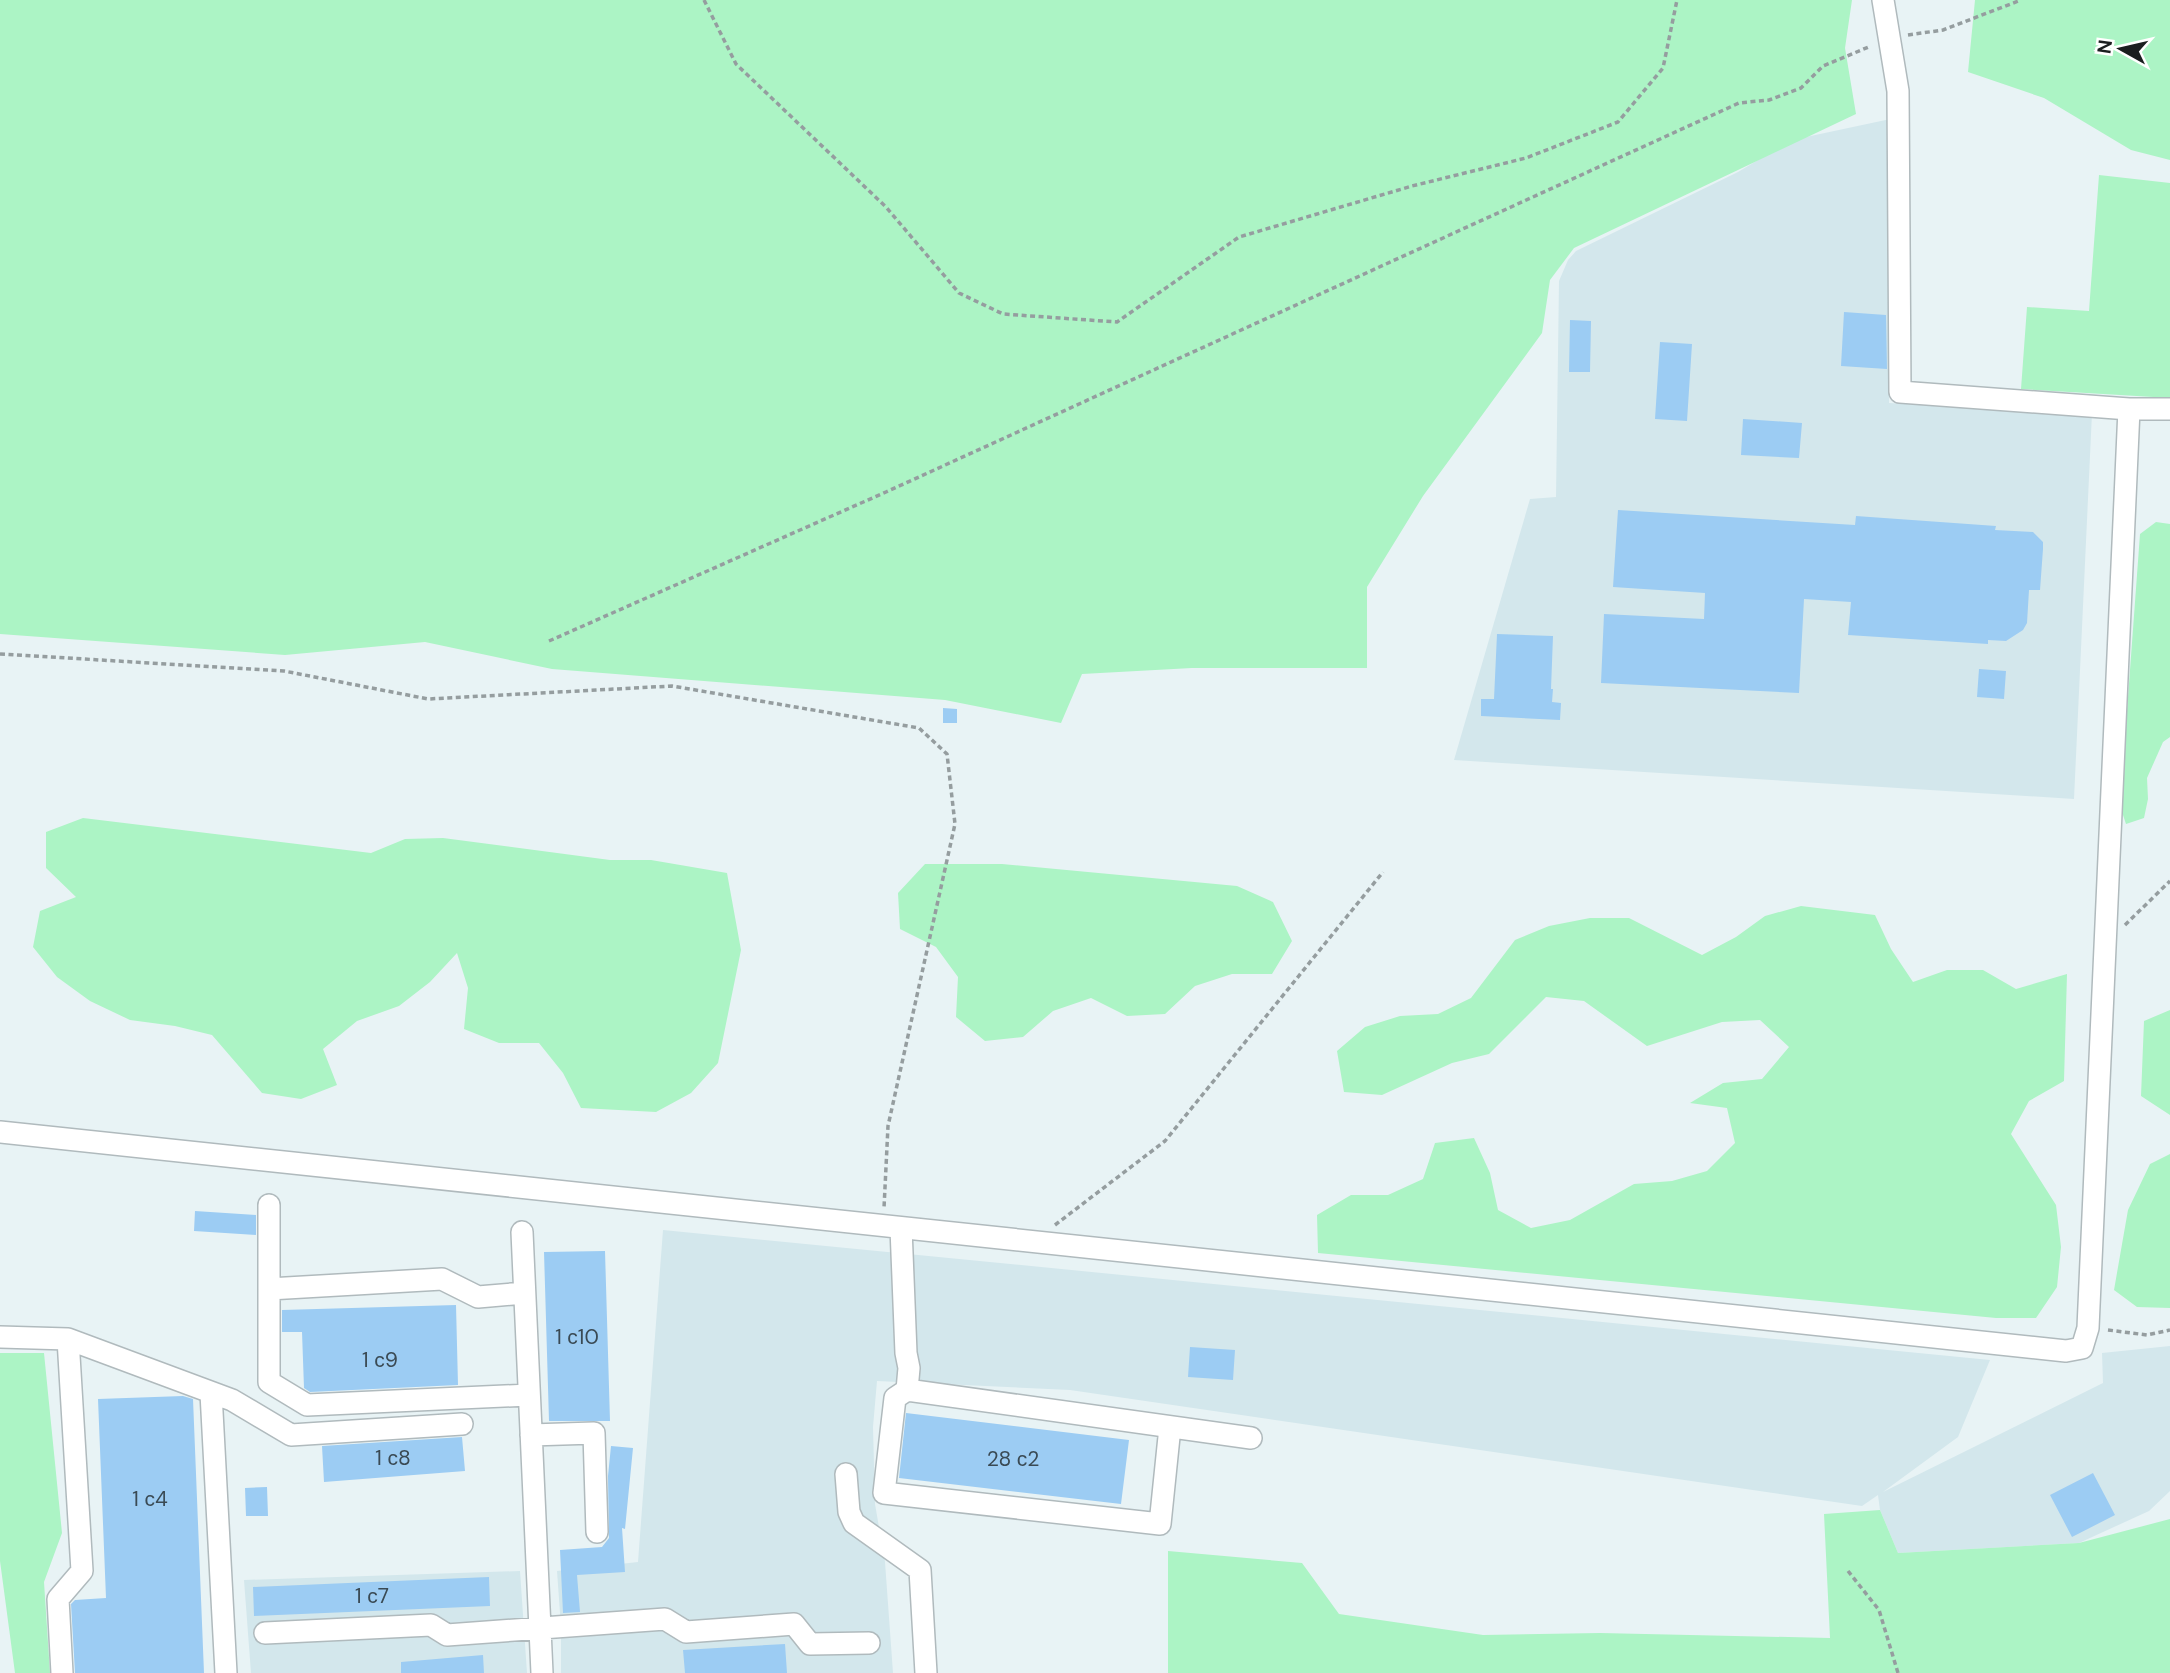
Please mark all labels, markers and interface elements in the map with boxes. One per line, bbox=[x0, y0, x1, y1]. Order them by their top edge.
north arrow bbox=[2086, 14, 2156, 84]
text: N bbox=[2091, 38, 2118, 55]
house number: 1 с10 bbox=[555, 1323, 599, 1351]
house number: 1 с9 bbox=[362, 1346, 398, 1374]
house number: 1 с8 bbox=[375, 1444, 411, 1472]
house number: 28 с2 bbox=[987, 1445, 1039, 1473]
house number: 1 с4 bbox=[132, 1485, 168, 1513]
house number: 1 с7 bbox=[355, 1582, 389, 1610]

